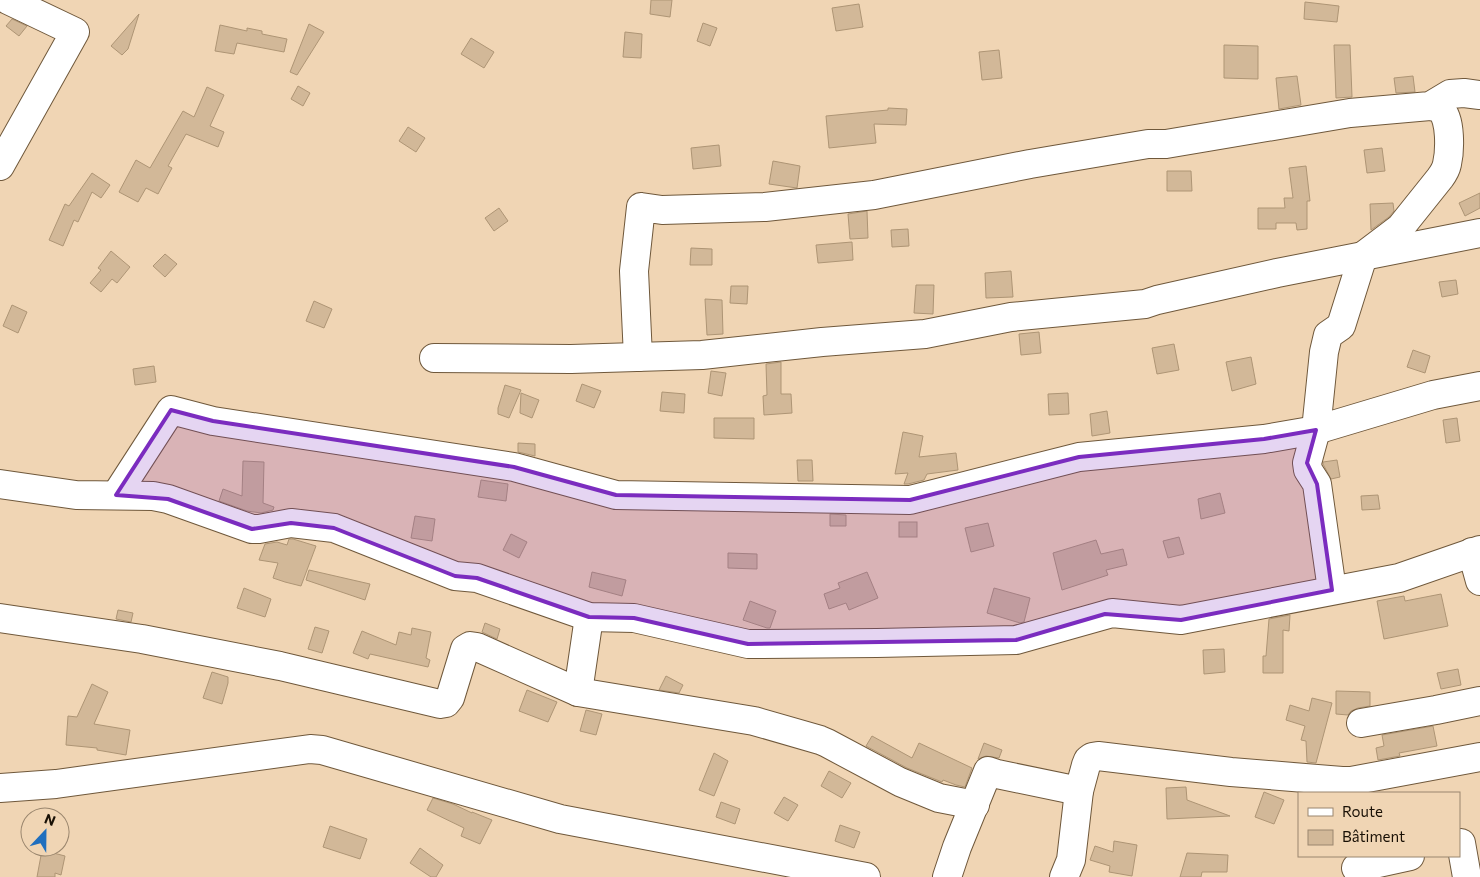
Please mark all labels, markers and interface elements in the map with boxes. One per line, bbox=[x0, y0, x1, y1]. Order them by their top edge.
legend bbox=[1298, 792, 1460, 857]
text: Route bbox=[1342, 802, 1383, 820]
north arrow bbox=[20, 807, 70, 857]
text: N bbox=[42, 810, 58, 829]
text: Bâtiment bbox=[1342, 827, 1405, 845]

